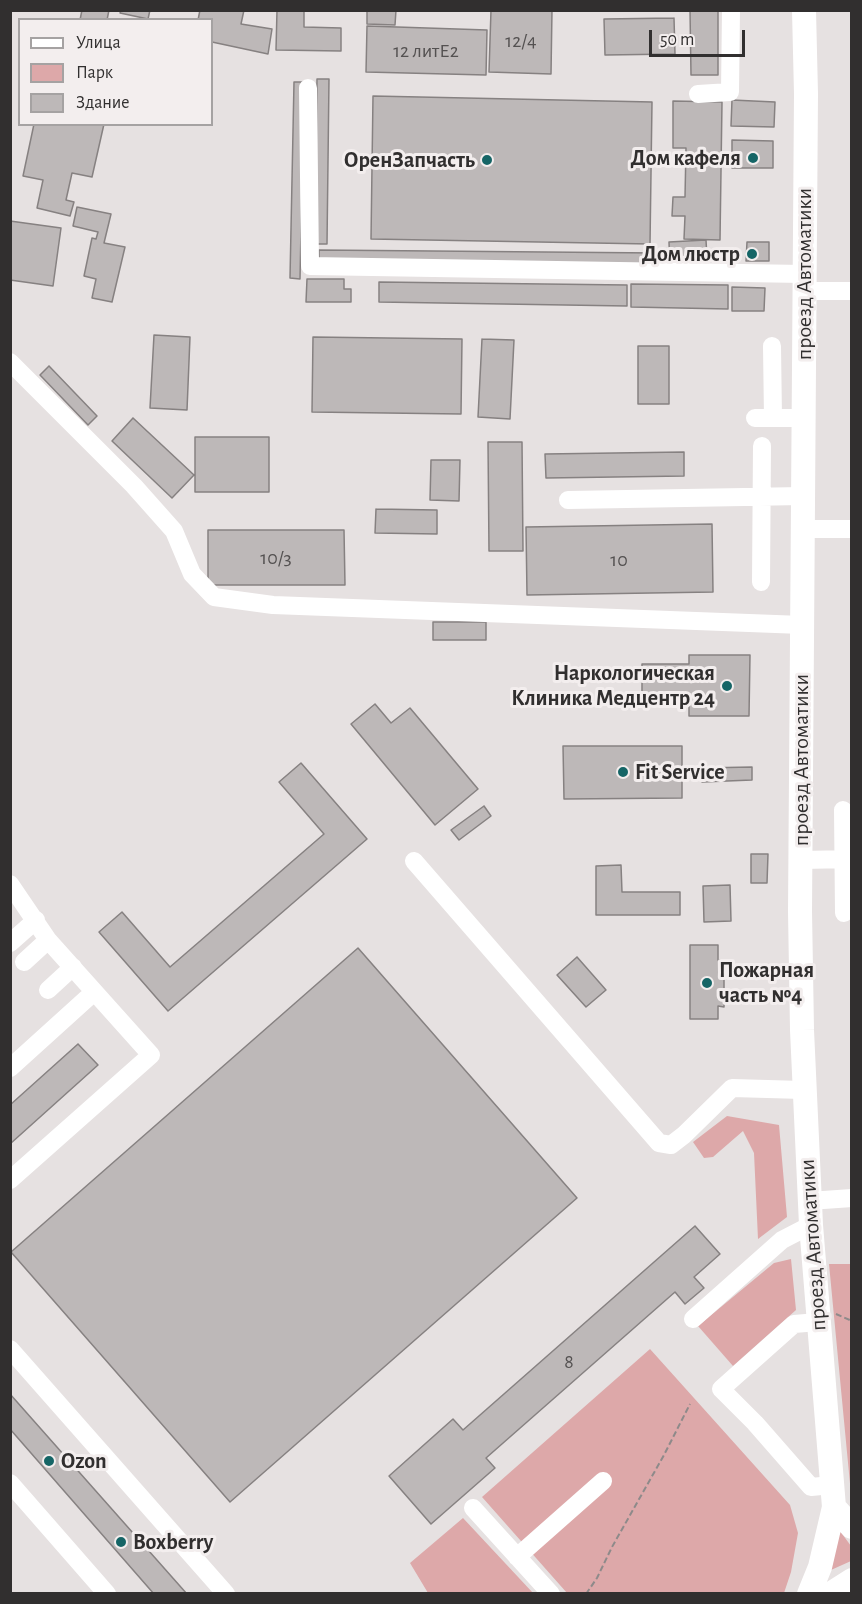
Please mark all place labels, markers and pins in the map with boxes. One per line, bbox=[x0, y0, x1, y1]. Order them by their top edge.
place label: Дом кафеля bbox=[631, 145, 741, 171]
place label: ОренЗапчасть bbox=[344, 147, 475, 173]
marker: Дом кафеля bbox=[746, 151, 760, 165]
marker: ОренЗапчасть bbox=[480, 153, 494, 167]
place label: Дом люстр bbox=[642, 241, 740, 267]
marker: Дом люстр bbox=[745, 247, 759, 261]
place label: Наркологическая Клиника Медцентр 24 bbox=[511, 660, 715, 712]
marker: Наркологическая Клиника Медцентр 24 bbox=[720, 679, 734, 693]
place label: Fit Service bbox=[635, 759, 725, 785]
marker: Fit Service bbox=[616, 765, 630, 779]
place label: Пожарная часть №4 bbox=[719, 957, 814, 1008]
marker: Пожарная часть №4 bbox=[700, 976, 714, 990]
place label: Ozon bbox=[61, 1448, 107, 1474]
marker: Ozon bbox=[42, 1454, 56, 1468]
place label: Boxberry bbox=[133, 1529, 213, 1555]
marker: Boxberry bbox=[114, 1535, 128, 1549]

